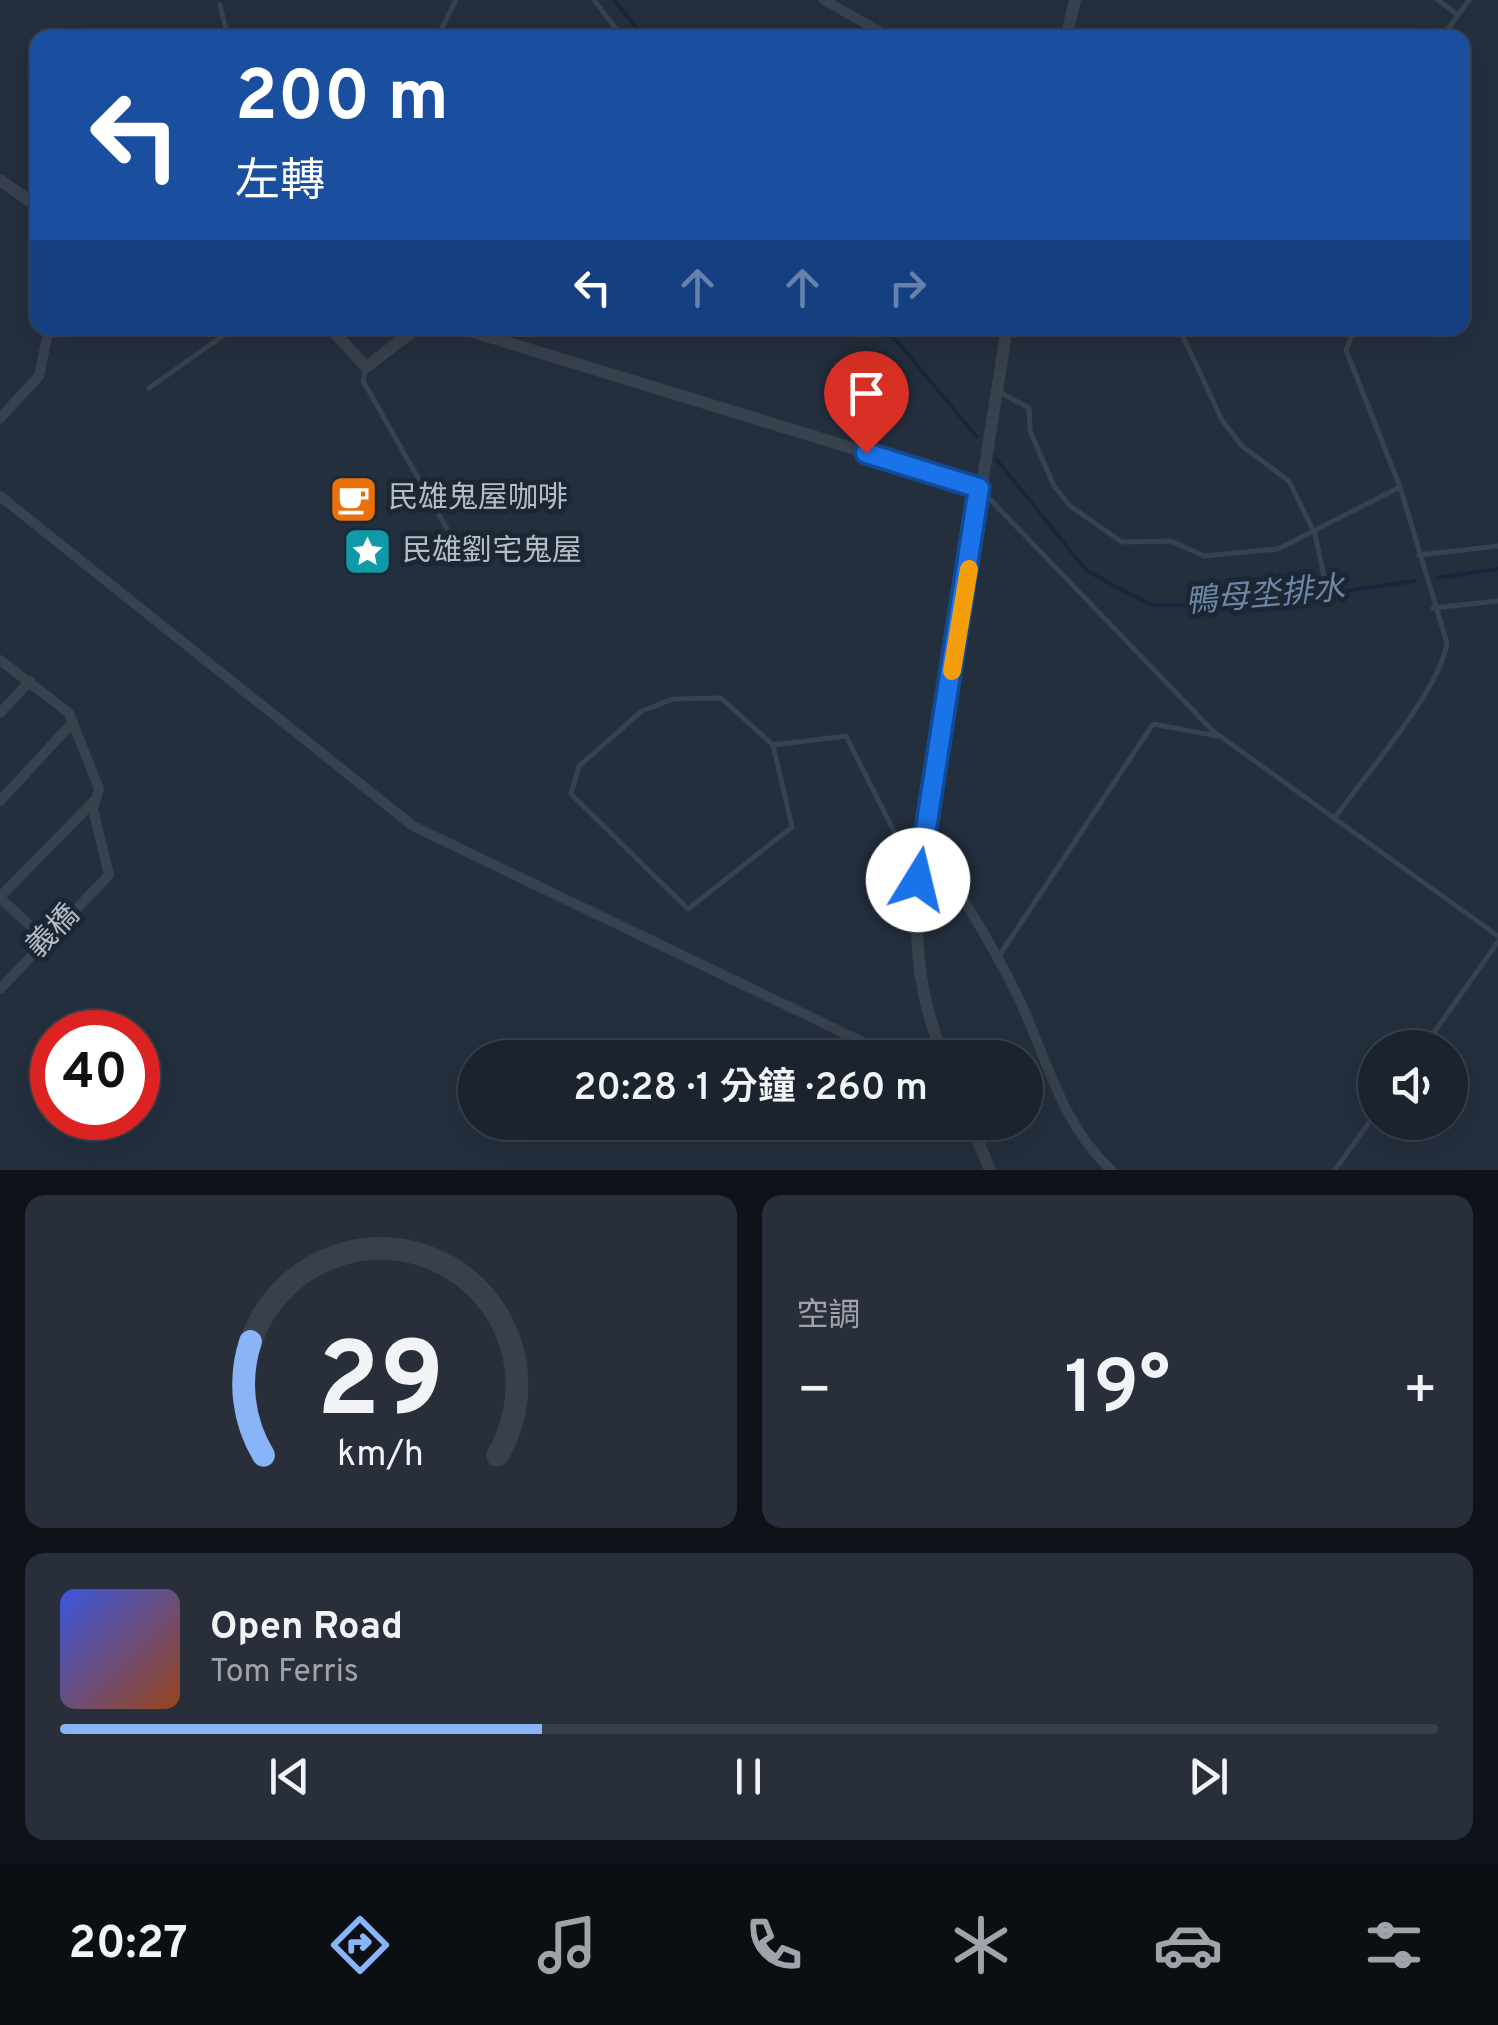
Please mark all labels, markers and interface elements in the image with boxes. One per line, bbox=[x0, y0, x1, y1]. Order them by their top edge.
text: 200 m bbox=[235, 56, 449, 145]
icon: left bbox=[70, 70, 200, 200]
text: 左轉 bbox=[235, 155, 325, 212]
icon: left bbox=[565, 260, 620, 315]
icon: ahead bbox=[670, 260, 725, 315]
icon: ahead bbox=[775, 260, 830, 315]
icon: right bbox=[880, 260, 935, 315]
pin bbox=[824, 351, 909, 454]
icon: arrive bbox=[839, 366, 894, 421]
cafe icon: 民雄鬼屋咖啡 bbox=[327, 473, 379, 525]
place label: 民雄鬼屋咖啡 bbox=[388, 481, 568, 518]
place icon: 民雄劉宅鬼屋 bbox=[341, 526, 393, 578]
place label: 民雄劉宅鬼屋 bbox=[402, 534, 582, 571]
water label: 鴨母坔排水 bbox=[1184, 570, 1348, 624]
position arrow bbox=[866, 828, 970, 932]
street label: 義橋 bbox=[20, 898, 88, 966]
speed limit sign: 40 bbox=[30, 1010, 160, 1140]
map controls bbox=[1358, 1030, 1468, 1140]
button: sound bbox=[1358, 1030, 1468, 1140]
text: 20:28 · 1 分鐘 · 260 m bbox=[573, 1065, 928, 1114]
text: 空調 bbox=[797, 1297, 861, 1337]
text: 29 bbox=[317, 1321, 445, 1453]
text: 19° bbox=[1064, 1345, 1170, 1440]
text: − bbox=[797, 1358, 832, 1428]
text: + bbox=[1403, 1358, 1438, 1428]
text: km/h bbox=[337, 1433, 424, 1479]
text: Open Road bbox=[210, 1604, 403, 1653]
text: Tom Ferris bbox=[210, 1653, 359, 1693]
icon: previous bbox=[262, 1749, 317, 1804]
icon: pause bbox=[721, 1749, 776, 1804]
icon: next bbox=[1181, 1749, 1236, 1804]
icon: directions bbox=[325, 1910, 395, 1980]
icon: music bbox=[532, 1910, 602, 1980]
icon: phone bbox=[739, 1910, 809, 1980]
icon: climate bbox=[946, 1910, 1016, 1980]
icon: car bbox=[1153, 1910, 1223, 1980]
icon: filters bbox=[1359, 1910, 1429, 1980]
text: 20:27 bbox=[68, 1917, 188, 1974]

